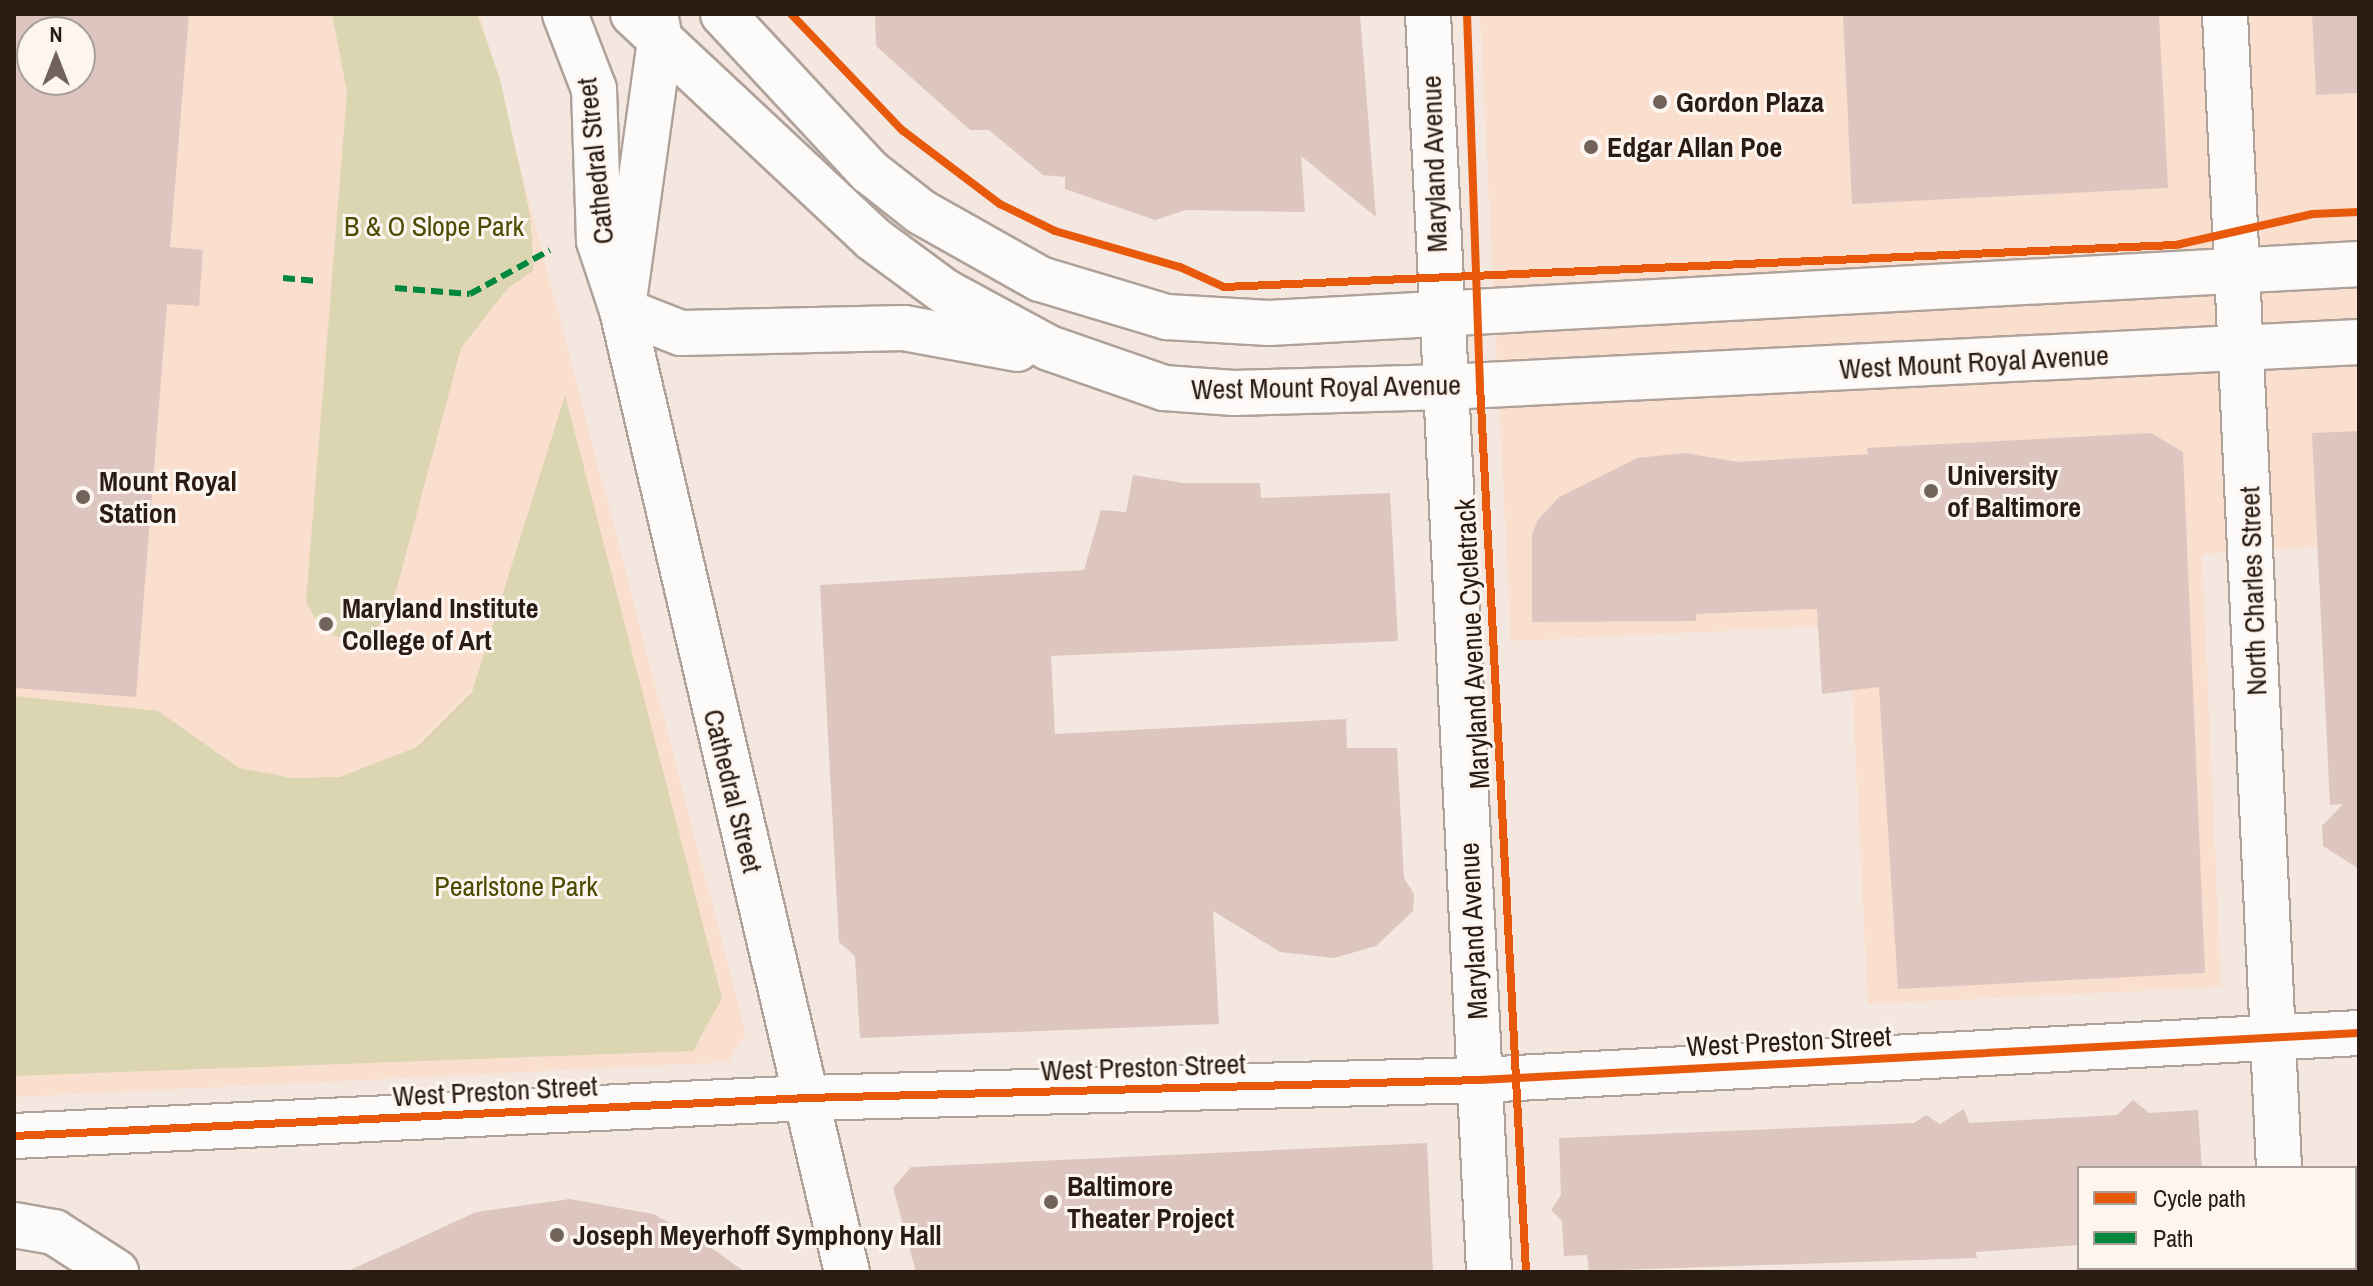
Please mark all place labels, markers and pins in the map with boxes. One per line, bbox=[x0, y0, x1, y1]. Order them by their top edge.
place label: Gordon Plaza bbox=[1676, 85, 1824, 119]
marker: Gordon Plaza bbox=[1651, 93, 1669, 111]
place label: Edgar Allan Poe bbox=[1607, 130, 1783, 164]
marker: Edgar Allan Poe bbox=[1582, 138, 1600, 156]
place label: University of Baltimore bbox=[1947, 458, 2081, 524]
place label: Mount Royal Station bbox=[99, 464, 237, 530]
marker: University of Baltimore bbox=[1922, 482, 1940, 500]
marker: Mount Royal Station bbox=[74, 488, 92, 506]
place label: Maryland Institute College of Art bbox=[342, 591, 538, 657]
marker: Maryland Institute College of Art bbox=[317, 615, 335, 633]
place label: Baltimore Theater Project bbox=[1067, 1169, 1234, 1235]
marker: Baltimore Theater Project bbox=[1042, 1193, 1060, 1211]
place label: Joseph Meyerhoff Symphony Hall bbox=[573, 1218, 942, 1252]
marker: Joseph Meyerhoff Symphony Hall bbox=[548, 1226, 566, 1244]

